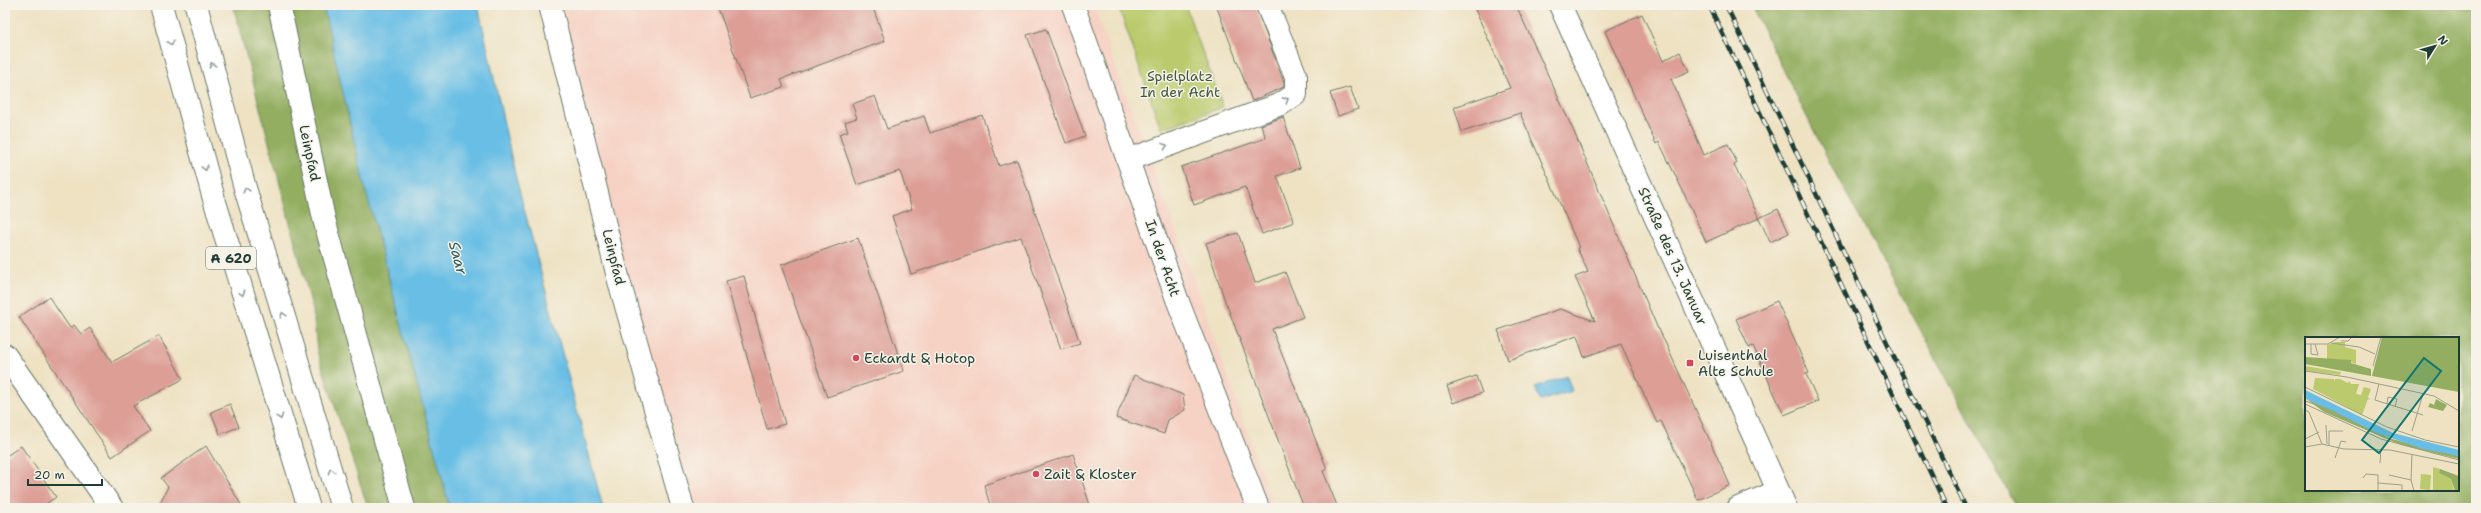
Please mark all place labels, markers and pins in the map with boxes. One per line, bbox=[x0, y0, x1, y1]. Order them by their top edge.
place label: Luisenthal Alte Schule bbox=[1698, 346, 1774, 380]
place label: Eckardt & Hotop bbox=[864, 349, 975, 367]
marker: Eckardt & Hotop bbox=[851, 353, 861, 363]
marker: Luisenthal Alte Schule bbox=[1685, 358, 1695, 368]
place label: Zait & Kloster bbox=[1044, 465, 1137, 483]
marker: Zait & Kloster bbox=[1031, 469, 1041, 479]

